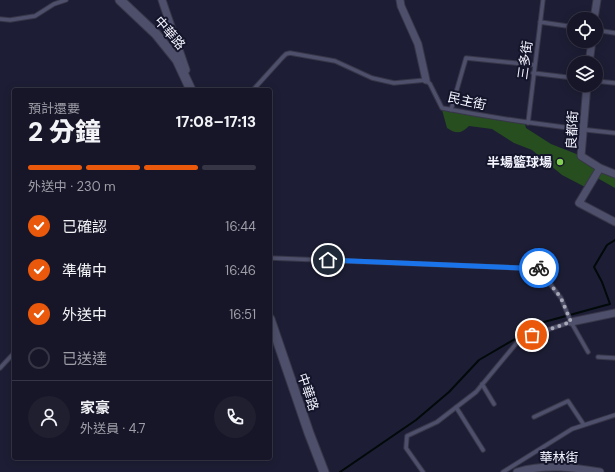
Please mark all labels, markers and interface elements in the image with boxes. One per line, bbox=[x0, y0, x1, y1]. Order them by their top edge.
map controls bbox=[567, 12, 603, 92]
button: locate bbox=[567, 12, 603, 48]
street label: 中華路 bbox=[151, 13, 189, 53]
street label: 三多街 bbox=[514, 39, 536, 81]
button: layers bbox=[567, 56, 603, 92]
street label: 民主街 bbox=[446, 88, 488, 114]
text: 預計還要 bbox=[28, 100, 80, 117]
street label: 良都街 bbox=[562, 110, 582, 150]
text: 17:08–17:13 bbox=[176, 112, 256, 132]
text: 2 分鐘 bbox=[28, 115, 101, 149]
place label: 半場籃球場 bbox=[487, 154, 552, 171]
marker: 半場籃球場 bbox=[555, 157, 565, 167]
text: 外送中 · 230 m bbox=[28, 178, 116, 195]
icon: check bbox=[28, 215, 50, 237]
text: 已確認 bbox=[62, 217, 107, 237]
text: 16:44 bbox=[225, 218, 256, 235]
pin bbox=[311, 243, 345, 277]
courier bbox=[519, 248, 559, 288]
icon: home bbox=[317, 249, 339, 271]
icon: bike bbox=[528, 257, 550, 279]
icon: check bbox=[28, 259, 50, 281]
text: 準備中 bbox=[62, 261, 107, 281]
text: 16:46 bbox=[225, 262, 256, 279]
icon: check bbox=[28, 303, 50, 325]
text: 外送中 bbox=[62, 305, 107, 325]
text: 16:51 bbox=[229, 306, 256, 323]
pin bbox=[515, 318, 549, 352]
icon: bag bbox=[521, 324, 543, 346]
text: 已送達 bbox=[62, 349, 107, 369]
street label: 中華路 bbox=[294, 371, 322, 413]
button: person bbox=[28, 396, 70, 438]
button: phone bbox=[214, 396, 256, 438]
text: 家豪 bbox=[80, 398, 110, 418]
text: 外送員 · 4.7 bbox=[80, 420, 146, 437]
street label: 華林街 bbox=[539, 449, 579, 466]

